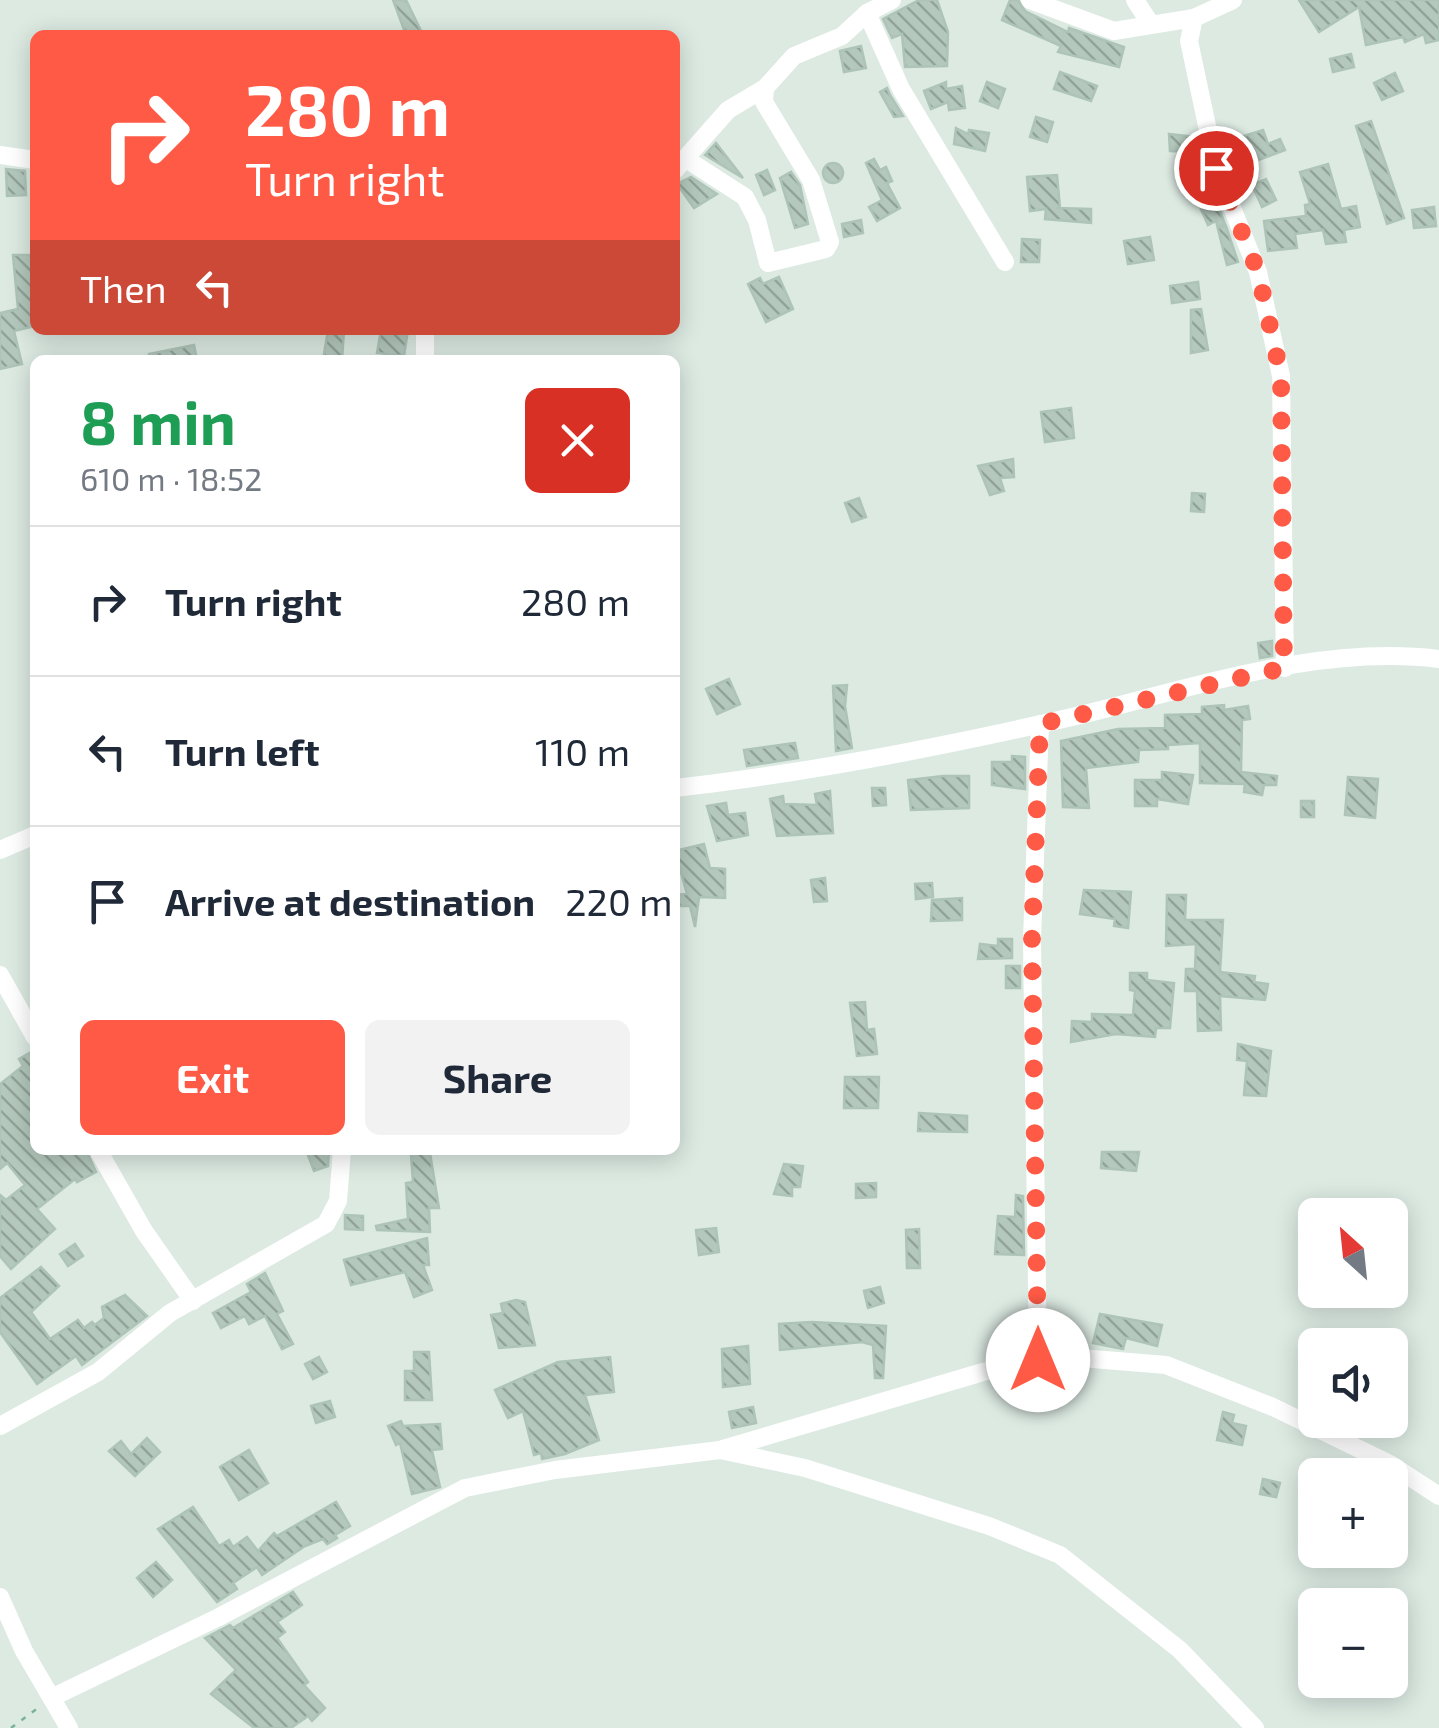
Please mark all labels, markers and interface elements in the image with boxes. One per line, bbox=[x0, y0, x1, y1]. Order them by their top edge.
text: 280 m bbox=[245, 66, 450, 150]
icon: right bbox=[80, 70, 210, 200]
pin bbox=[1174, 126, 1259, 211]
icon: arrive bbox=[1189, 141, 1244, 196]
text: Turn right bbox=[245, 151, 445, 205]
icon: left bbox=[187, 260, 242, 315]
text: Then bbox=[80, 265, 167, 311]
text: 8 min bbox=[80, 385, 236, 457]
button: close bbox=[525, 388, 630, 493]
text: 610 m · 18:52 bbox=[80, 459, 262, 497]
icon: right bbox=[80, 574, 135, 629]
text: Turn right bbox=[165, 578, 342, 624]
text: 280 m bbox=[521, 578, 630, 624]
icon: left bbox=[80, 724, 135, 779]
text: Turn left bbox=[165, 728, 320, 774]
text: 110 m bbox=[535, 728, 630, 774]
icon: arrive bbox=[80, 874, 135, 929]
text: Arrive at destination bbox=[165, 878, 535, 924]
text: 220 m bbox=[565, 878, 673, 924]
button: Exit bbox=[80, 1020, 345, 1135]
button: Share bbox=[365, 1020, 630, 1135]
north arrow bbox=[1298, 1198, 1408, 1308]
map controls bbox=[1298, 1198, 1408, 1698]
position arrow bbox=[986, 1308, 1090, 1412]
button: sound bbox=[1298, 1328, 1408, 1438]
button: + bbox=[1298, 1458, 1408, 1568]
button: − bbox=[1298, 1588, 1408, 1698]

